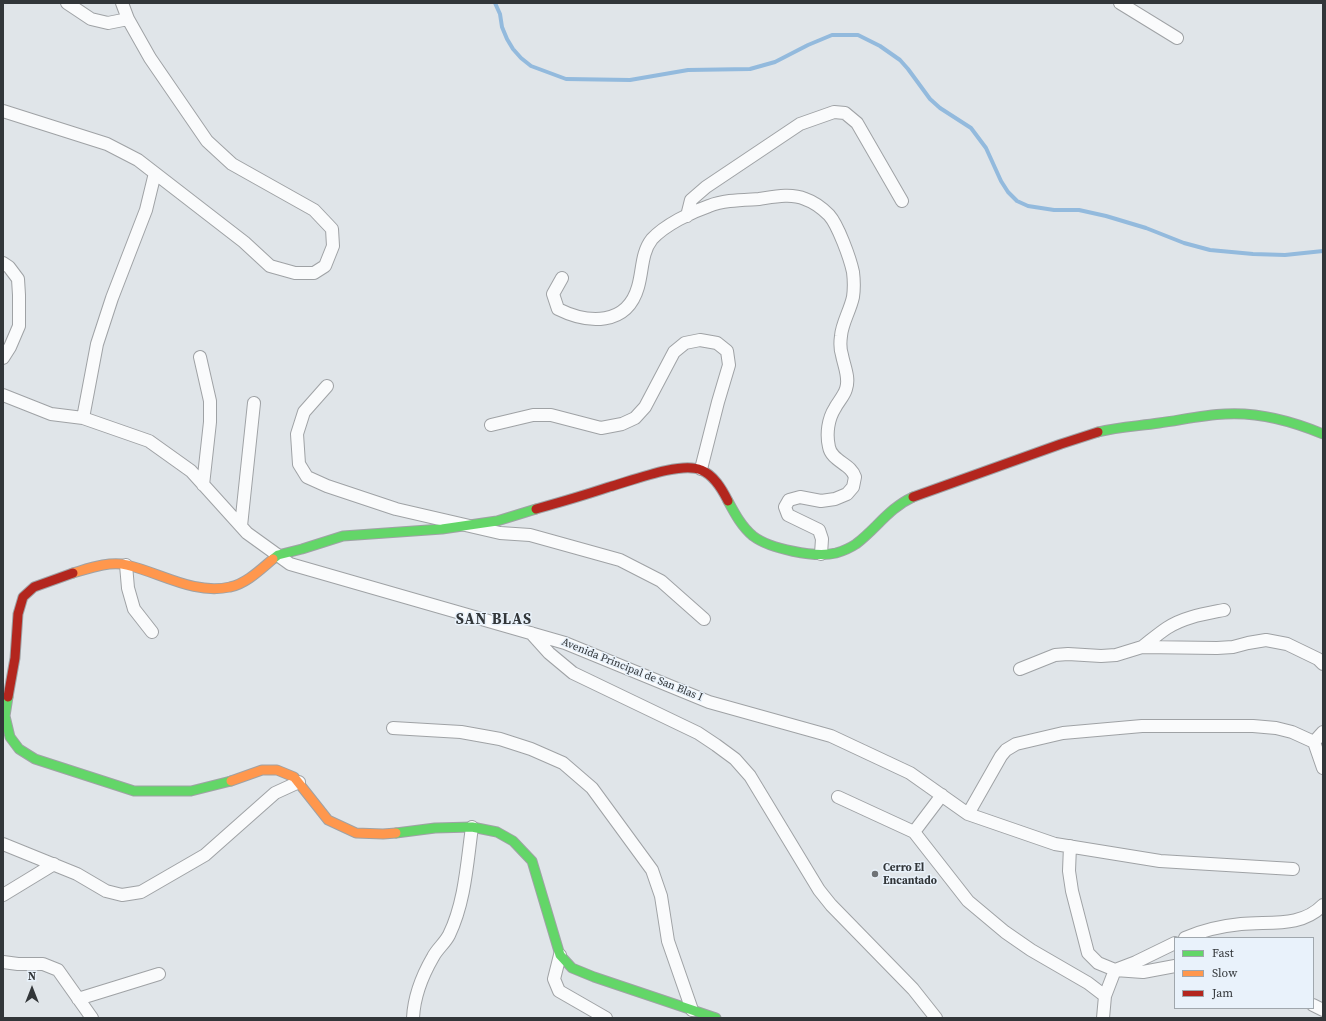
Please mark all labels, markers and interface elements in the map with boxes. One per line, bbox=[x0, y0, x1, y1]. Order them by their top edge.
district label: SAN BLAS bbox=[456, 611, 532, 629]
street label: Avenida Principal de San Blas I bbox=[560, 636, 704, 704]
place label: Cerro El Encantado bbox=[883, 861, 937, 887]
marker: Cerro El Encantado bbox=[870, 869, 880, 879]
legend bbox=[1174, 937, 1314, 1009]
text: Fast bbox=[1212, 945, 1234, 961]
text: Slow bbox=[1212, 965, 1237, 981]
north arrow bbox=[12, 969, 52, 1009]
text: N bbox=[28, 969, 36, 984]
text: Jam bbox=[1212, 985, 1233, 1001]

